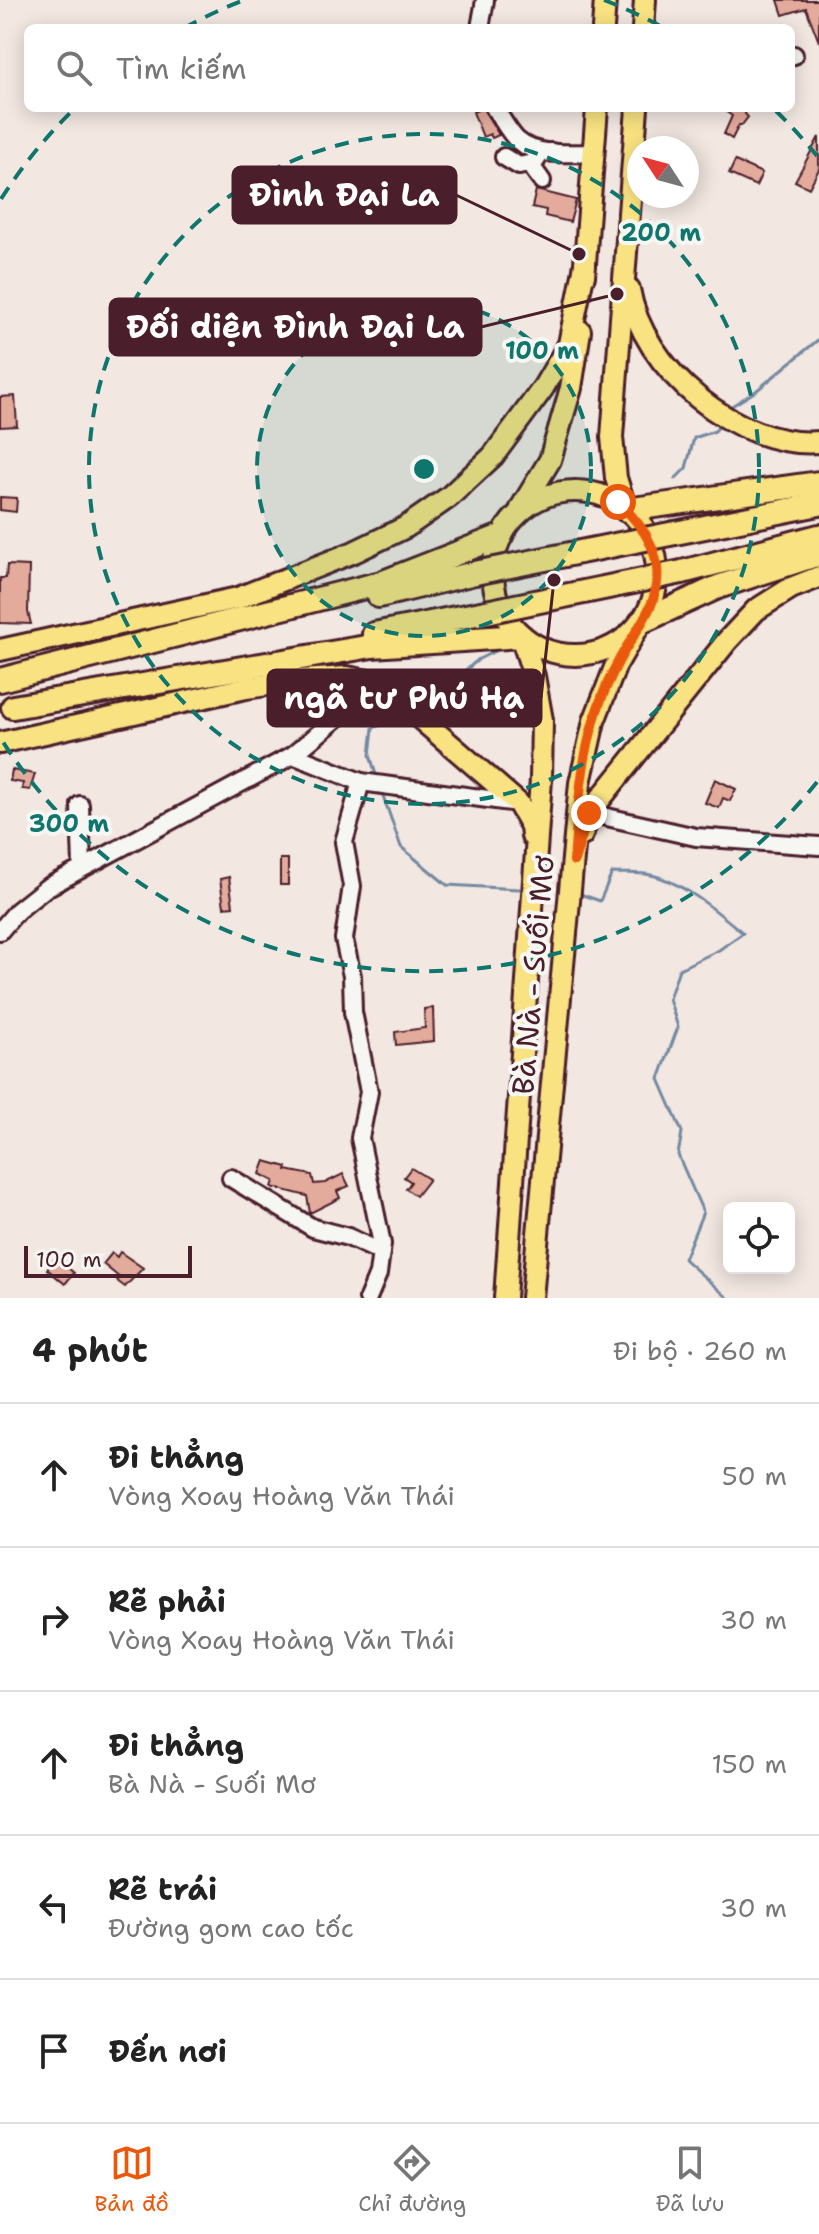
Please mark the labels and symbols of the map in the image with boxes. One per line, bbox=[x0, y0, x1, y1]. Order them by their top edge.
north arrow bbox=[627, 136, 699, 208]
callout: Đình Đại La bbox=[233, 167, 456, 223]
text: Đình Đại La bbox=[248, 173, 440, 216]
text: 200 m bbox=[621, 217, 701, 249]
callout: Đối diện Đình Đại La bbox=[110, 299, 481, 355]
text: Đối diện Đình Đại La bbox=[126, 305, 465, 348]
text: 100 m bbox=[505, 335, 579, 367]
centre of rings bbox=[410, 455, 438, 483]
route start bbox=[600, 484, 636, 520]
callout: ngã tư Phú Hạ bbox=[268, 670, 541, 726]
text: ngã tư Phú Hạ bbox=[284, 676, 525, 719]
route end bbox=[571, 795, 607, 831]
text: 300 m bbox=[29, 808, 109, 840]
street label: Bà Nà - Suối Mơ bbox=[502, 853, 564, 1096]
scale bar bbox=[24, 1242, 192, 1278]

